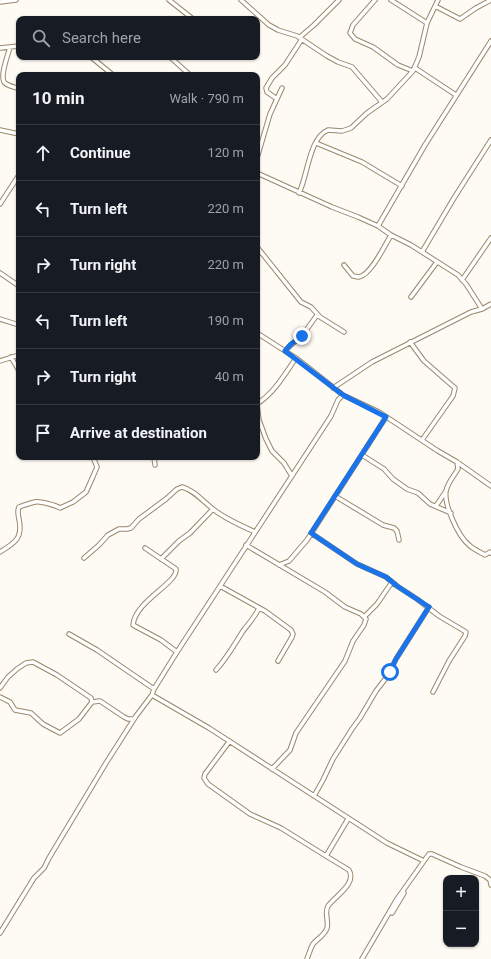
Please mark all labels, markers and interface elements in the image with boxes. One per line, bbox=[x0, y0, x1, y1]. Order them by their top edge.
search box bbox=[16, 16, 260, 60]
icon: search bbox=[30, 27, 52, 49]
text: Search here bbox=[62, 29, 141, 47]
text: 10 min bbox=[32, 88, 85, 108]
text: Walk · 790 m bbox=[169, 91, 244, 106]
icon: ahead bbox=[32, 142, 54, 164]
text: Continue bbox=[70, 144, 131, 162]
text: 120 m bbox=[207, 145, 244, 160]
icon: left bbox=[32, 198, 54, 220]
text: Turn left bbox=[70, 200, 127, 218]
text: 220 m bbox=[207, 201, 244, 216]
icon: right bbox=[32, 254, 54, 276]
text: Turn right bbox=[70, 256, 136, 274]
text: 220 m bbox=[207, 257, 244, 272]
icon: left bbox=[32, 310, 54, 332]
text: Turn left bbox=[70, 312, 127, 330]
text: 190 m bbox=[207, 313, 244, 328]
route end bbox=[293, 327, 311, 345]
icon: right bbox=[32, 366, 54, 388]
text: Turn right bbox=[70, 368, 136, 386]
text: 40 m bbox=[215, 369, 244, 384]
icon: arrive bbox=[32, 422, 54, 444]
text: Arrive at destination bbox=[70, 424, 207, 442]
route start bbox=[381, 663, 399, 681]
map controls bbox=[443, 875, 479, 947]
button: + bbox=[443, 875, 479, 911]
button: − bbox=[443, 911, 479, 947]

